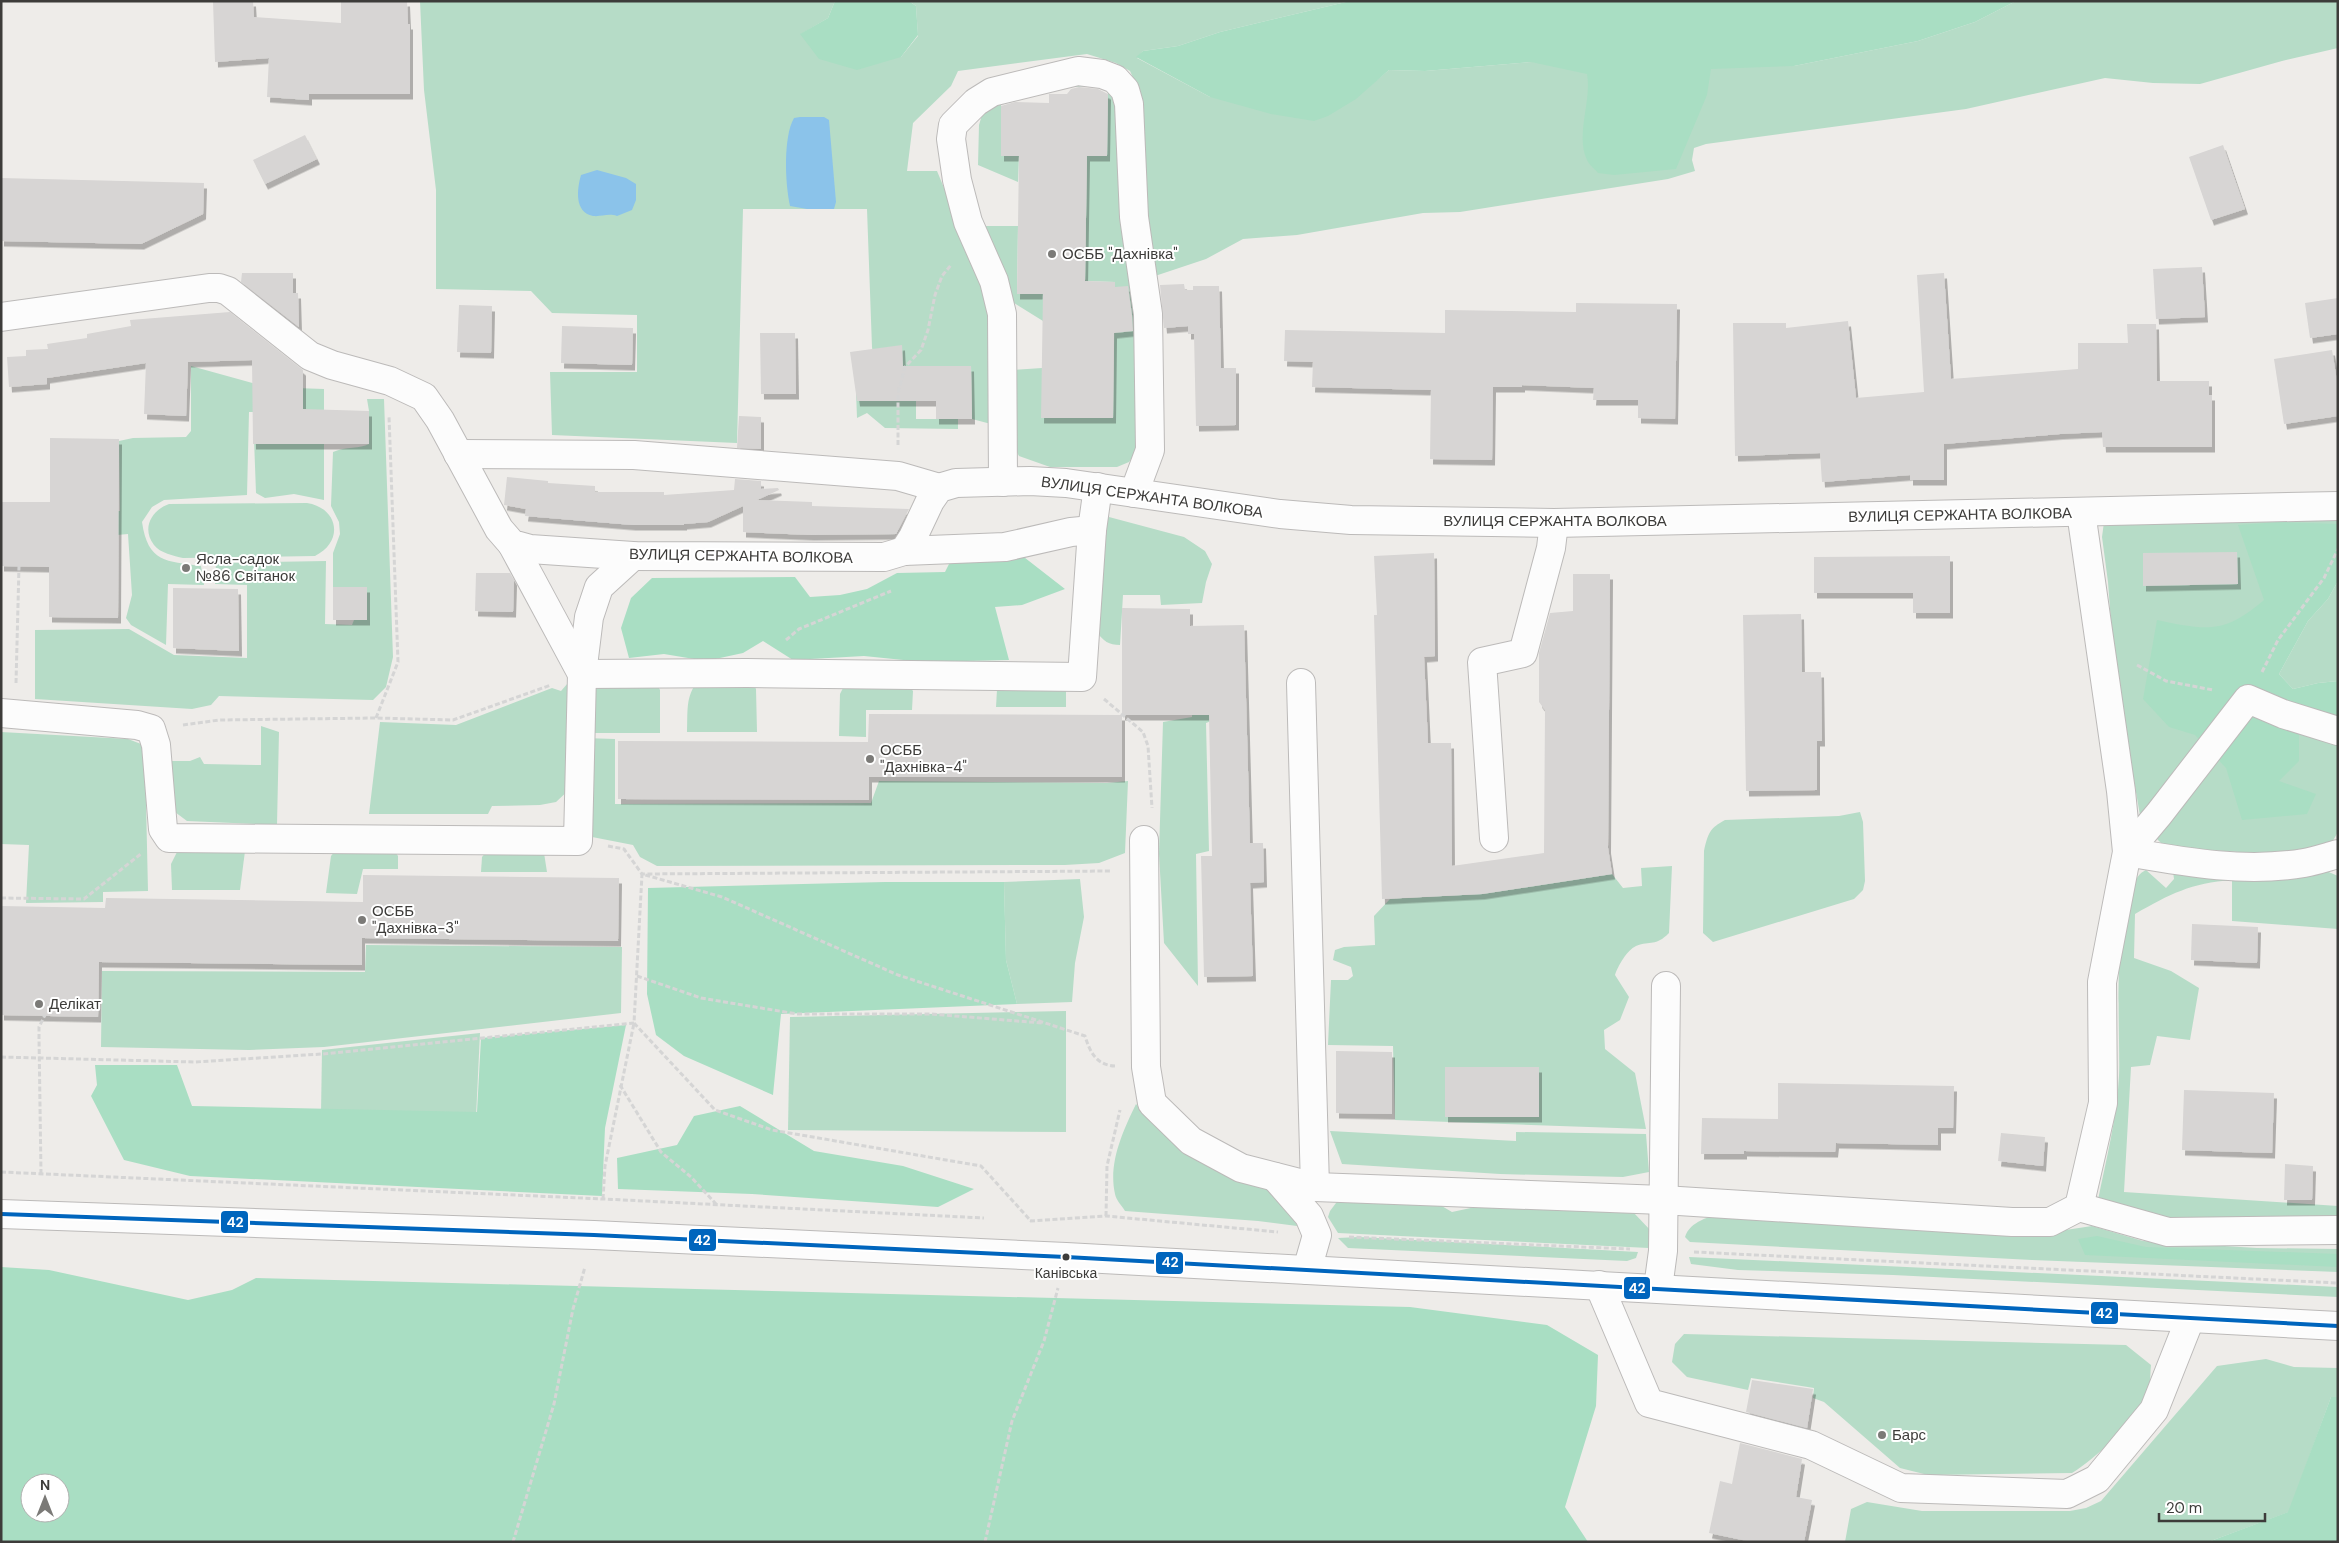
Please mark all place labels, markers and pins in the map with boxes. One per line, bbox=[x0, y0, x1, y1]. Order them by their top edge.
place label: ОСББ "Дахнівка" bbox=[1062, 244, 1178, 264]
marker: ОСББ "Дахнівка" bbox=[1046, 248, 1058, 260]
place label: Ясла-садок №86 Світанок bbox=[196, 549, 295, 586]
marker: Ясла-садок №86 Світанок bbox=[180, 562, 192, 574]
place label: ОСББ "Дахнівка-4" bbox=[880, 740, 967, 777]
marker: ОСББ "Дахнівка-4" bbox=[864, 753, 876, 765]
place label: ОСББ "Дахнівка-3" bbox=[372, 901, 459, 938]
marker: ОСББ "Дахнівка-3" bbox=[356, 914, 368, 926]
place label: Делікат bbox=[49, 994, 101, 1014]
marker: Делікат bbox=[33, 998, 45, 1010]
marker: Канівська bbox=[1061, 1252, 1071, 1262]
place label: Канівська bbox=[1035, 1264, 1098, 1282]
place label: Барс bbox=[1892, 1425, 1927, 1445]
marker: Барс bbox=[1876, 1429, 1888, 1441]

